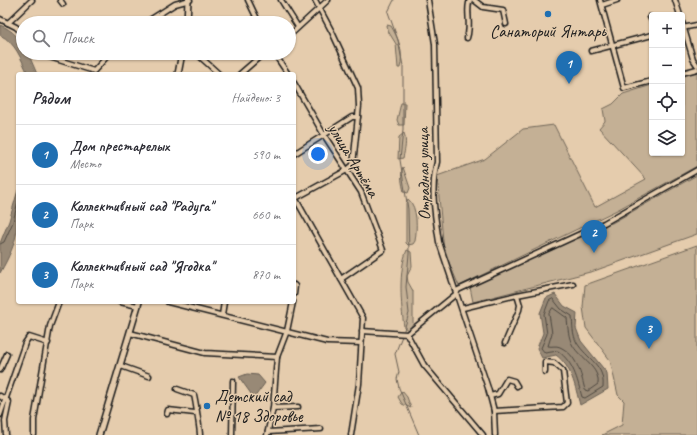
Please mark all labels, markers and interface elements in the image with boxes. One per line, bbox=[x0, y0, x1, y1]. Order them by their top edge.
marker: Санаторий Янтарь bbox=[543, 9, 553, 19]
map controls bbox=[649, 12, 685, 156]
button: + bbox=[649, 12, 685, 48]
search box bbox=[16, 16, 296, 60]
place label: Санаторий Янтарь bbox=[490, 21, 607, 42]
icon: search bbox=[30, 27, 52, 49]
text: Поиск bbox=[62, 29, 94, 48]
button: − bbox=[649, 48, 685, 84]
pin: 1 bbox=[556, 51, 582, 84]
button: locate bbox=[649, 84, 685, 120]
text: Рядом bbox=[32, 88, 70, 109]
text: Найдено: 3 bbox=[232, 90, 280, 106]
street label: улица Артёма bbox=[323, 119, 385, 202]
button: layers bbox=[649, 120, 685, 156]
street label: Отрадная улица bbox=[412, 125, 435, 220]
text: Дом престарелых bbox=[70, 137, 169, 156]
your location bbox=[308, 144, 328, 164]
text: 1 bbox=[42, 147, 48, 163]
text: 590 m bbox=[252, 147, 280, 163]
text: Место bbox=[70, 156, 101, 172]
text: Коллективный сад "Радуга" bbox=[70, 197, 213, 216]
text: 2 bbox=[42, 207, 48, 223]
text: 660 m bbox=[252, 207, 280, 223]
text: Парк bbox=[70, 216, 93, 232]
pin: 2 bbox=[581, 220, 607, 253]
text: Коллективный сад "Ягодка" bbox=[70, 257, 214, 276]
text: 3 bbox=[42, 267, 48, 283]
text: 870 m bbox=[252, 267, 280, 283]
text: Парк bbox=[70, 276, 93, 292]
pin: 3 bbox=[636, 316, 662, 349]
place label: Детский сад № 18 Здоровье bbox=[215, 386, 304, 427]
marker: Детский сад № 18 Здоровье bbox=[202, 401, 212, 411]

